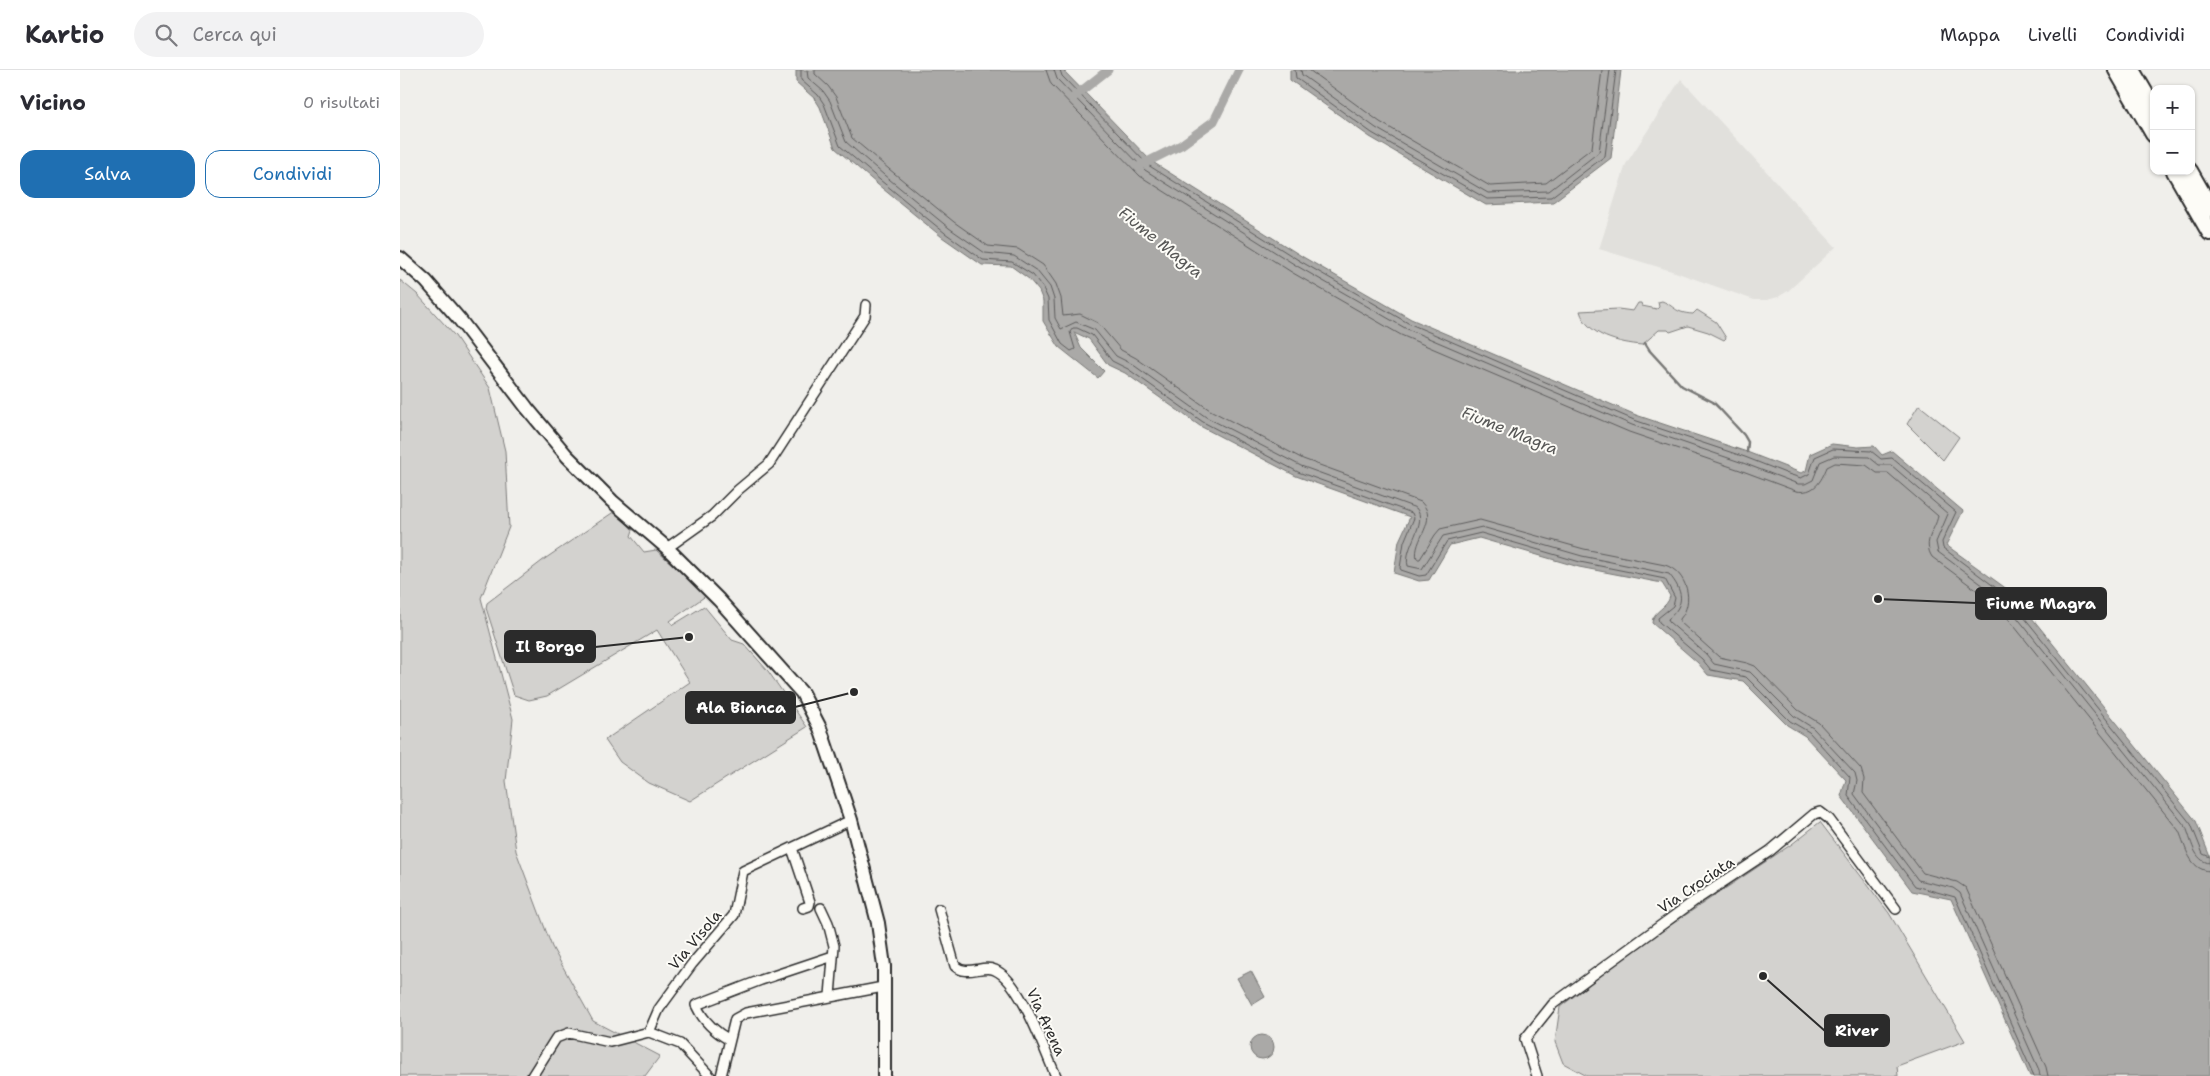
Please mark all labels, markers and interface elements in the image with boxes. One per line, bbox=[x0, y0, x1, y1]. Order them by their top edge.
search box bbox=[134, 12, 484, 57]
text: Kartio bbox=[25, 19, 104, 51]
icon: search bbox=[152, 21, 180, 49]
text: Cerca qui bbox=[192, 22, 277, 47]
text: Mappa bbox=[1940, 23, 2000, 47]
text: Livelli bbox=[2028, 23, 2077, 47]
text: Condividi bbox=[2105, 23, 2185, 47]
map controls bbox=[2150, 85, 2195, 175]
button: + bbox=[2150, 85, 2195, 130]
text: Vicino bbox=[20, 89, 86, 117]
text: 0 risultati bbox=[303, 92, 380, 113]
button: − bbox=[2150, 130, 2195, 175]
button: Salva bbox=[20, 150, 195, 198]
button: Condividi bbox=[205, 150, 380, 198]
water label: Fiume Magra bbox=[1114, 202, 1207, 283]
water label: Fiume Magra bbox=[1459, 402, 1561, 459]
callout: Fiume Magra bbox=[1976, 588, 2106, 619]
text: Fiume Magra bbox=[1986, 593, 2096, 614]
callout: Il Borgo bbox=[505, 631, 595, 662]
text: Il Borgo bbox=[515, 636, 585, 657]
callout: Ala Bianca bbox=[686, 692, 795, 723]
text: Ala Bianca bbox=[696, 697, 786, 718]
street label: Via Crociata bbox=[1654, 852, 1739, 918]
street label: Via Visola bbox=[664, 905, 726, 974]
street label: Via Arena bbox=[1022, 985, 1071, 1060]
callout: River bbox=[1825, 1015, 1889, 1046]
text: River bbox=[1835, 1020, 1879, 1041]

